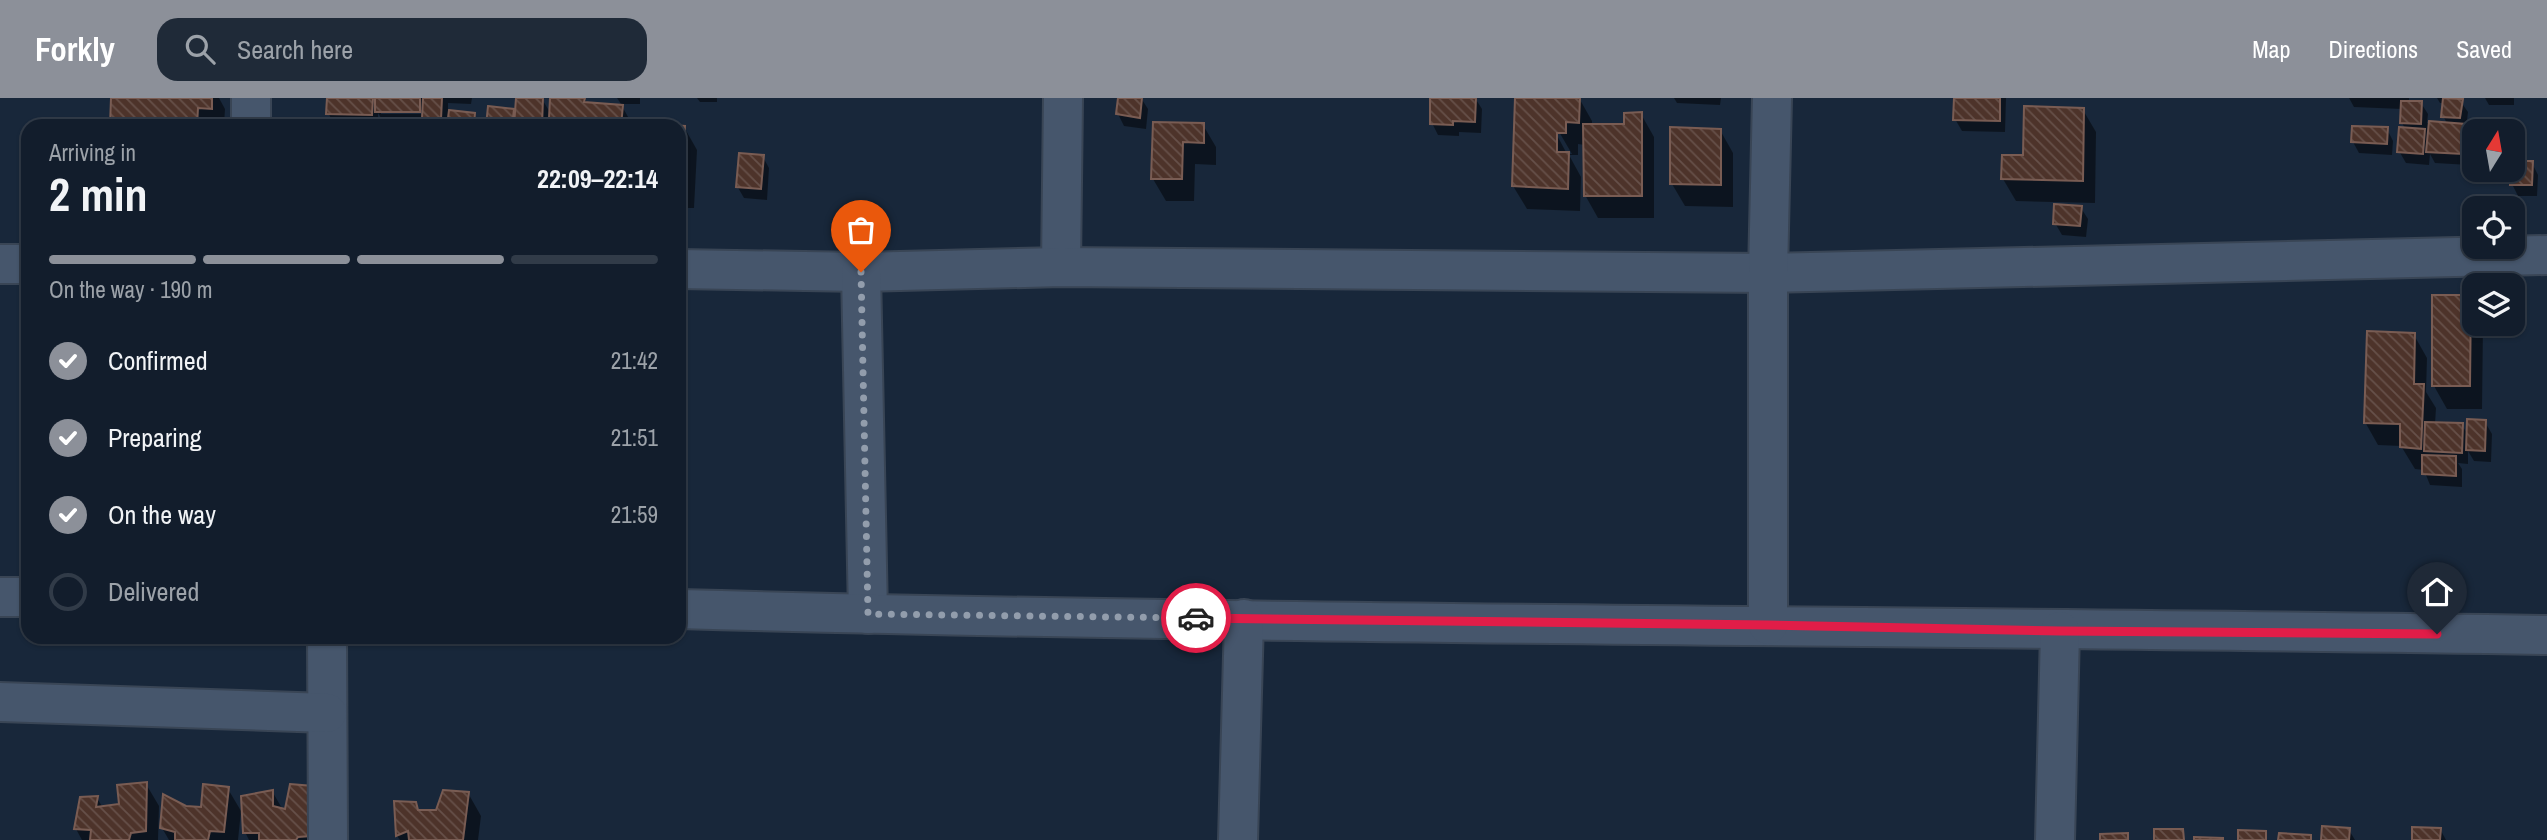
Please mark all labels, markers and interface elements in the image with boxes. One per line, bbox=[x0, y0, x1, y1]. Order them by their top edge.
search box bbox=[157, 18, 647, 81]
text: Forkly bbox=[35, 27, 115, 71]
icon: search bbox=[181, 30, 219, 68]
text: Search here bbox=[237, 32, 353, 67]
text: Map bbox=[2252, 33, 2290, 65]
text: Directions bbox=[2328, 33, 2418, 65]
text: Saved bbox=[2456, 33, 2512, 65]
north arrow bbox=[2462, 119, 2525, 182]
map controls bbox=[2462, 119, 2525, 336]
text: Arriving in bbox=[49, 137, 136, 168]
text: 22:09–22:14 bbox=[537, 161, 658, 196]
text: 2 min bbox=[49, 163, 148, 225]
button: locate bbox=[2462, 196, 2525, 259]
pin bbox=[831, 200, 891, 272]
icon: bag bbox=[842, 211, 880, 249]
button: layers bbox=[2462, 273, 2525, 336]
text: On the way · 190 m bbox=[49, 274, 213, 305]
icon: check bbox=[49, 342, 87, 380]
text: Confirmed bbox=[108, 343, 208, 378]
text: 21:42 bbox=[611, 345, 658, 376]
icon: check bbox=[49, 419, 87, 457]
text: Preparing bbox=[108, 420, 202, 455]
text: 21:51 bbox=[611, 422, 658, 453]
icon: check bbox=[49, 496, 87, 534]
text: On the way bbox=[108, 497, 216, 532]
text: 21:59 bbox=[611, 499, 658, 530]
pin bbox=[2407, 562, 2467, 634]
icon: home bbox=[2418, 573, 2456, 611]
text: Delivered bbox=[108, 574, 199, 609]
courier bbox=[1161, 583, 1231, 653]
icon: car bbox=[1177, 599, 1215, 637]

